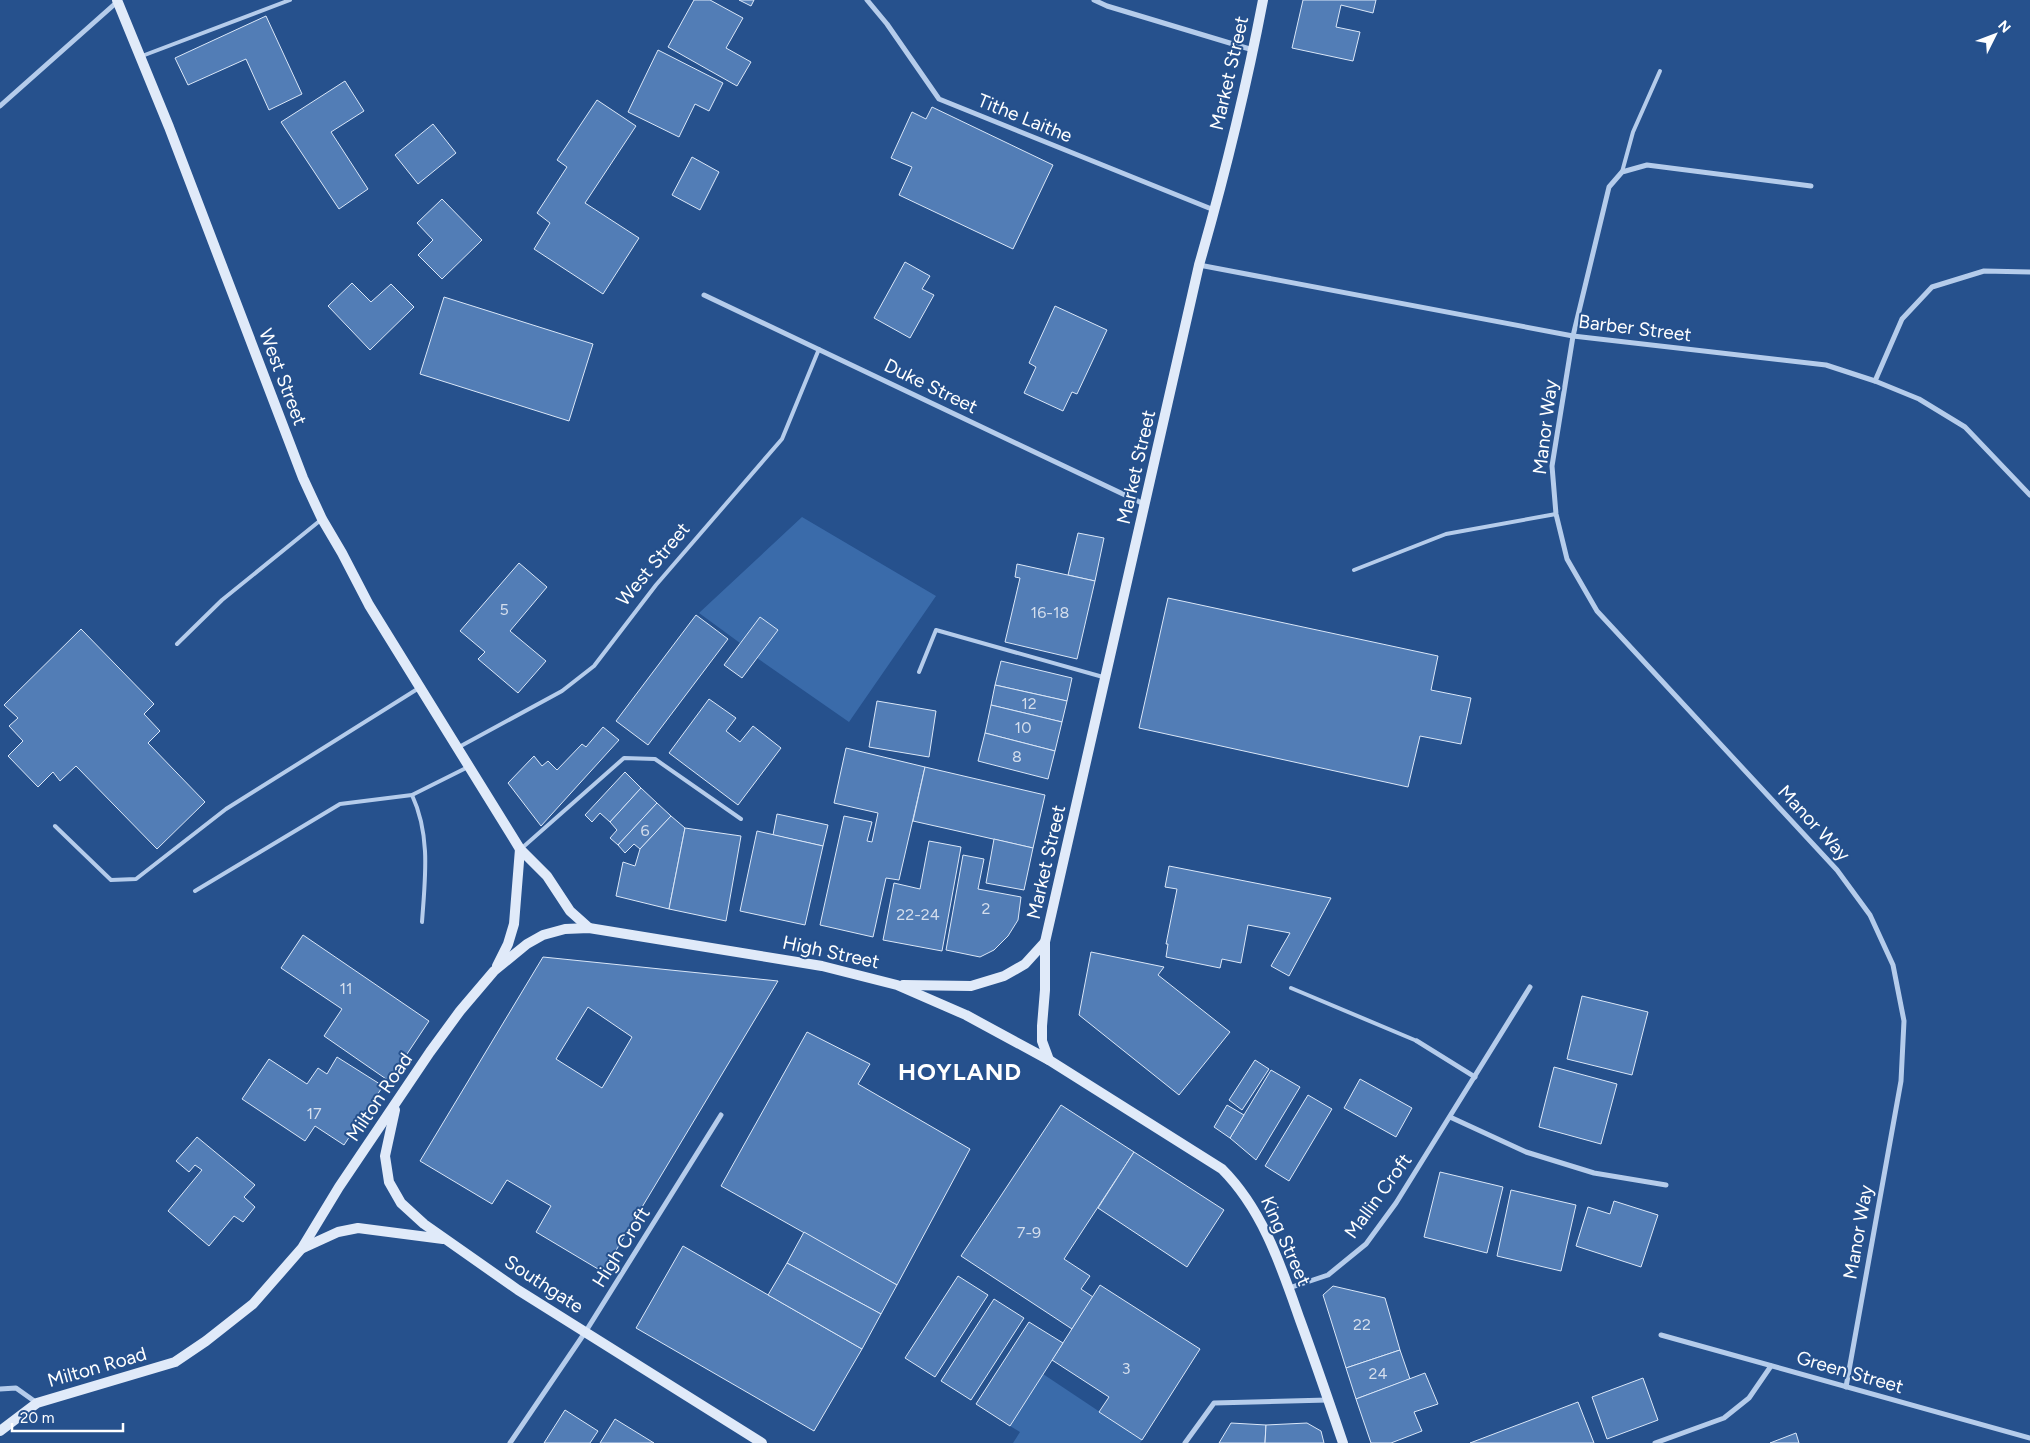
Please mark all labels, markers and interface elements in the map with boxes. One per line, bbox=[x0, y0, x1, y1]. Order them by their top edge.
north arrow bbox=[1970, 10, 2020, 60]
street label: Market Street bbox=[1205, 14, 1253, 132]
text: N bbox=[1994, 17, 2014, 36]
street label: Tithe Laithe bbox=[974, 89, 1076, 147]
street label: Barber Street bbox=[1577, 310, 1693, 346]
street label: West Street bbox=[254, 325, 312, 429]
street label: Duke Street bbox=[881, 354, 981, 418]
street label: Manor Way bbox=[1528, 378, 1562, 476]
street label: Market Street bbox=[1112, 408, 1160, 526]
street label: West Street bbox=[611, 518, 695, 610]
house number: 5 bbox=[499, 600, 509, 619]
house number: 16-18 bbox=[1031, 603, 1069, 622]
house number: 12 bbox=[1021, 694, 1037, 713]
house number: 10 bbox=[1015, 718, 1031, 737]
house number: 8 bbox=[1012, 747, 1022, 766]
street label: Manor Way bbox=[1773, 780, 1855, 866]
street label: Market Street bbox=[1022, 803, 1070, 921]
house number: 6 bbox=[640, 821, 650, 840]
house number: 2 bbox=[982, 899, 990, 918]
house number: 22-24 bbox=[896, 905, 940, 924]
street label: High Street bbox=[781, 931, 881, 973]
house number: 11 bbox=[339, 979, 353, 998]
street label: Milton Road bbox=[341, 1048, 417, 1146]
district label: HOYLAND bbox=[898, 1057, 1022, 1086]
house number: 17 bbox=[306, 1104, 322, 1123]
street label: Mallin Croft bbox=[1340, 1149, 1416, 1243]
street label: Manor Way bbox=[1838, 1183, 1878, 1281]
street label: King Street bbox=[1256, 1193, 1316, 1289]
street label: High Croft bbox=[587, 1203, 655, 1291]
house number: 7-9 bbox=[1017, 1223, 1041, 1242]
street label: Southgate bbox=[500, 1250, 588, 1318]
house number: 22 bbox=[1353, 1315, 1371, 1334]
street label: Milton Road bbox=[45, 1342, 149, 1392]
street label: Green Street bbox=[1794, 1346, 1906, 1398]
house number: 3 bbox=[1122, 1359, 1130, 1378]
house number: 24 bbox=[1369, 1364, 1387, 1383]
scale bar bbox=[12, 1400, 124, 1432]
text: 20 m bbox=[20, 1409, 54, 1427]

